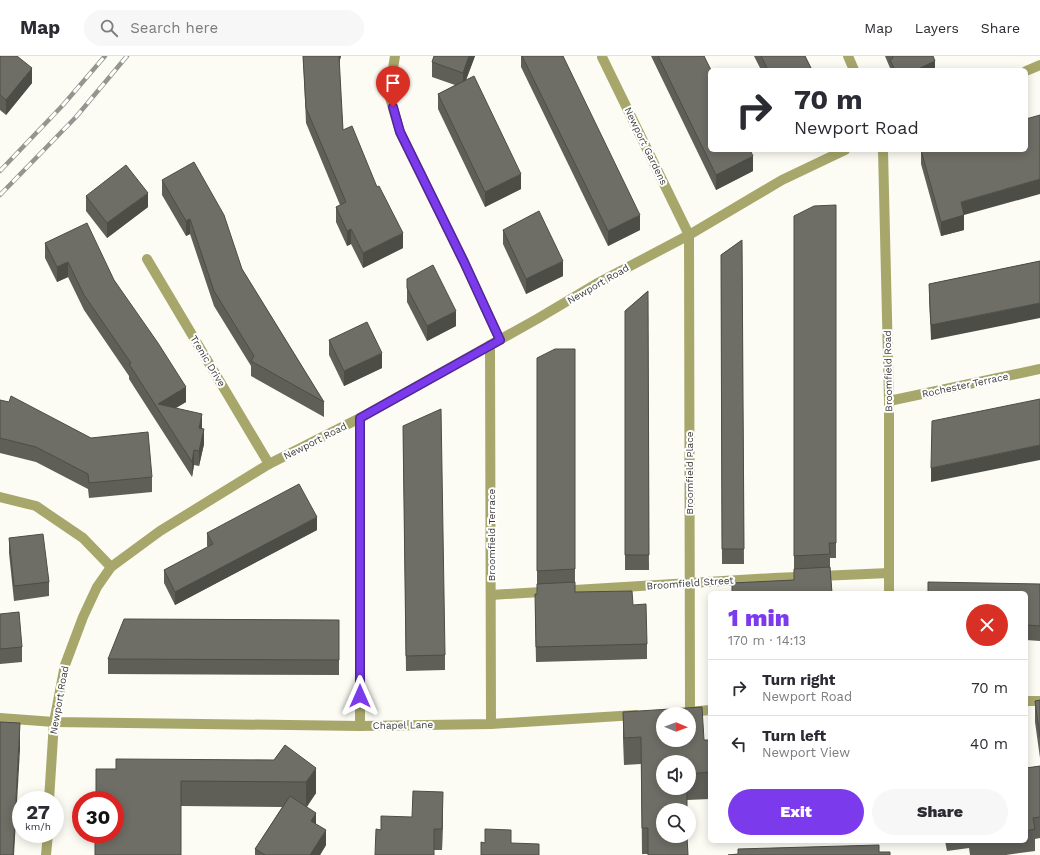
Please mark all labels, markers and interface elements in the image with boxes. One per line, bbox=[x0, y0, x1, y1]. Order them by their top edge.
search box bbox=[84, 10, 364, 46]
text: Map bbox=[20, 16, 60, 39]
icon: search bbox=[98, 17, 120, 39]
text: Search here bbox=[130, 19, 218, 37]
text: Map bbox=[864, 20, 893, 36]
text: Layers bbox=[915, 20, 959, 36]
text: Share bbox=[981, 20, 1020, 36]
pin bbox=[376, 66, 410, 107]
icon: arrive bbox=[382, 72, 404, 94]
text: 70 m bbox=[794, 83, 863, 116]
icon: right bbox=[728, 84, 780, 136]
street label: Newport Gardens bbox=[622, 105, 670, 187]
text: Newport Road bbox=[794, 117, 919, 138]
street label: Newport Road bbox=[565, 262, 631, 306]
street label: Broomfield Road bbox=[882, 330, 894, 412]
street label: Trenic Drive bbox=[188, 333, 228, 389]
street label: Rochester Terrace bbox=[921, 370, 1009, 400]
street label: Newport Road bbox=[282, 420, 348, 462]
street label: Broomfield Place bbox=[684, 431, 695, 515]
street label: Broomfield Terrace bbox=[486, 489, 497, 581]
street label: Broomfield Street bbox=[646, 574, 735, 592]
text: 1 min bbox=[728, 604, 790, 632]
button: close bbox=[966, 604, 1008, 646]
text: 170 m · 14:13 bbox=[728, 633, 806, 648]
street label: Newport Road bbox=[48, 665, 70, 735]
text: Turn right bbox=[762, 671, 835, 689]
position arrow bbox=[339, 675, 381, 717]
icon: right bbox=[728, 677, 750, 699]
text: 70 m bbox=[971, 679, 1008, 697]
text: Newport Road bbox=[762, 689, 852, 704]
north arrow bbox=[656, 707, 696, 747]
map controls bbox=[656, 707, 696, 843]
street label: Chapel Lane bbox=[373, 719, 434, 731]
text: Turn left bbox=[762, 727, 826, 745]
icon: left bbox=[728, 733, 750, 755]
text: 40 m bbox=[970, 735, 1008, 753]
text: Newport View bbox=[762, 745, 850, 760]
button: sound bbox=[656, 755, 696, 795]
button: Exit bbox=[728, 789, 864, 835]
button: Share bbox=[872, 789, 1008, 835]
speed limit sign: 30 bbox=[72, 791, 124, 843]
text: 27 bbox=[26, 800, 50, 824]
button: search bbox=[656, 803, 696, 843]
text: km/h bbox=[25, 821, 51, 832]

